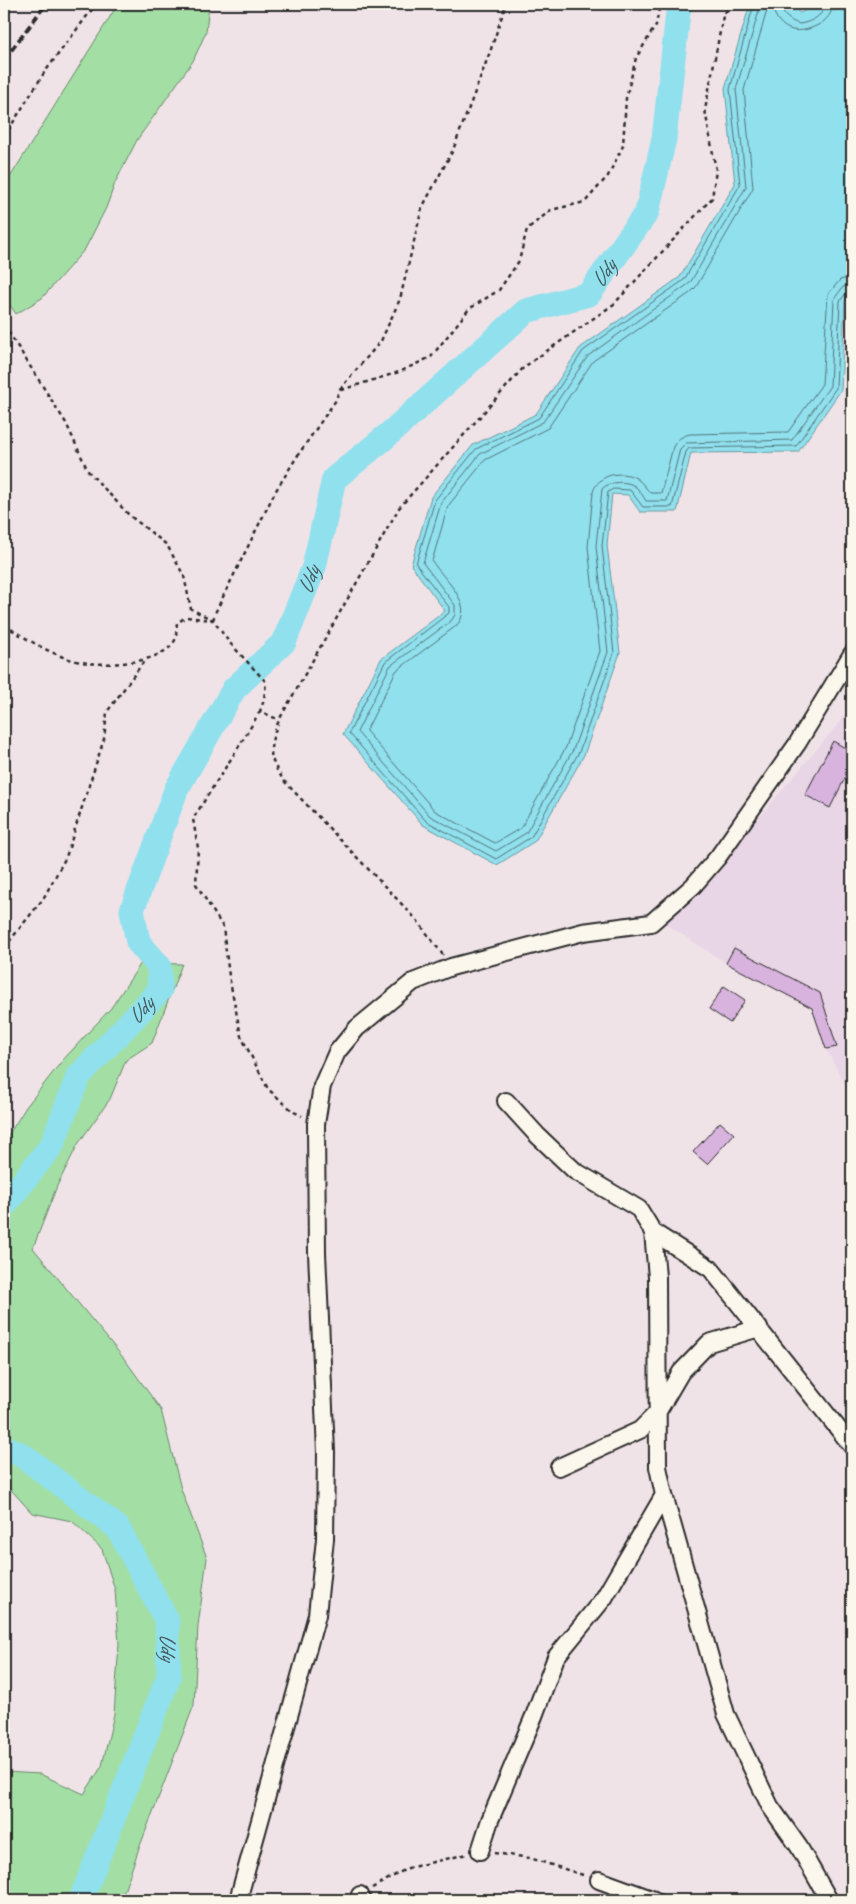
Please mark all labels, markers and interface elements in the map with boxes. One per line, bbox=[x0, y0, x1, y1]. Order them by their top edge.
water label: Udy bbox=[584, 252, 625, 292]
water label: Udy bbox=[291, 559, 328, 598]
water label: Udy bbox=[121, 988, 163, 1030]
water label: Udy bbox=[153, 1633, 183, 1664]

